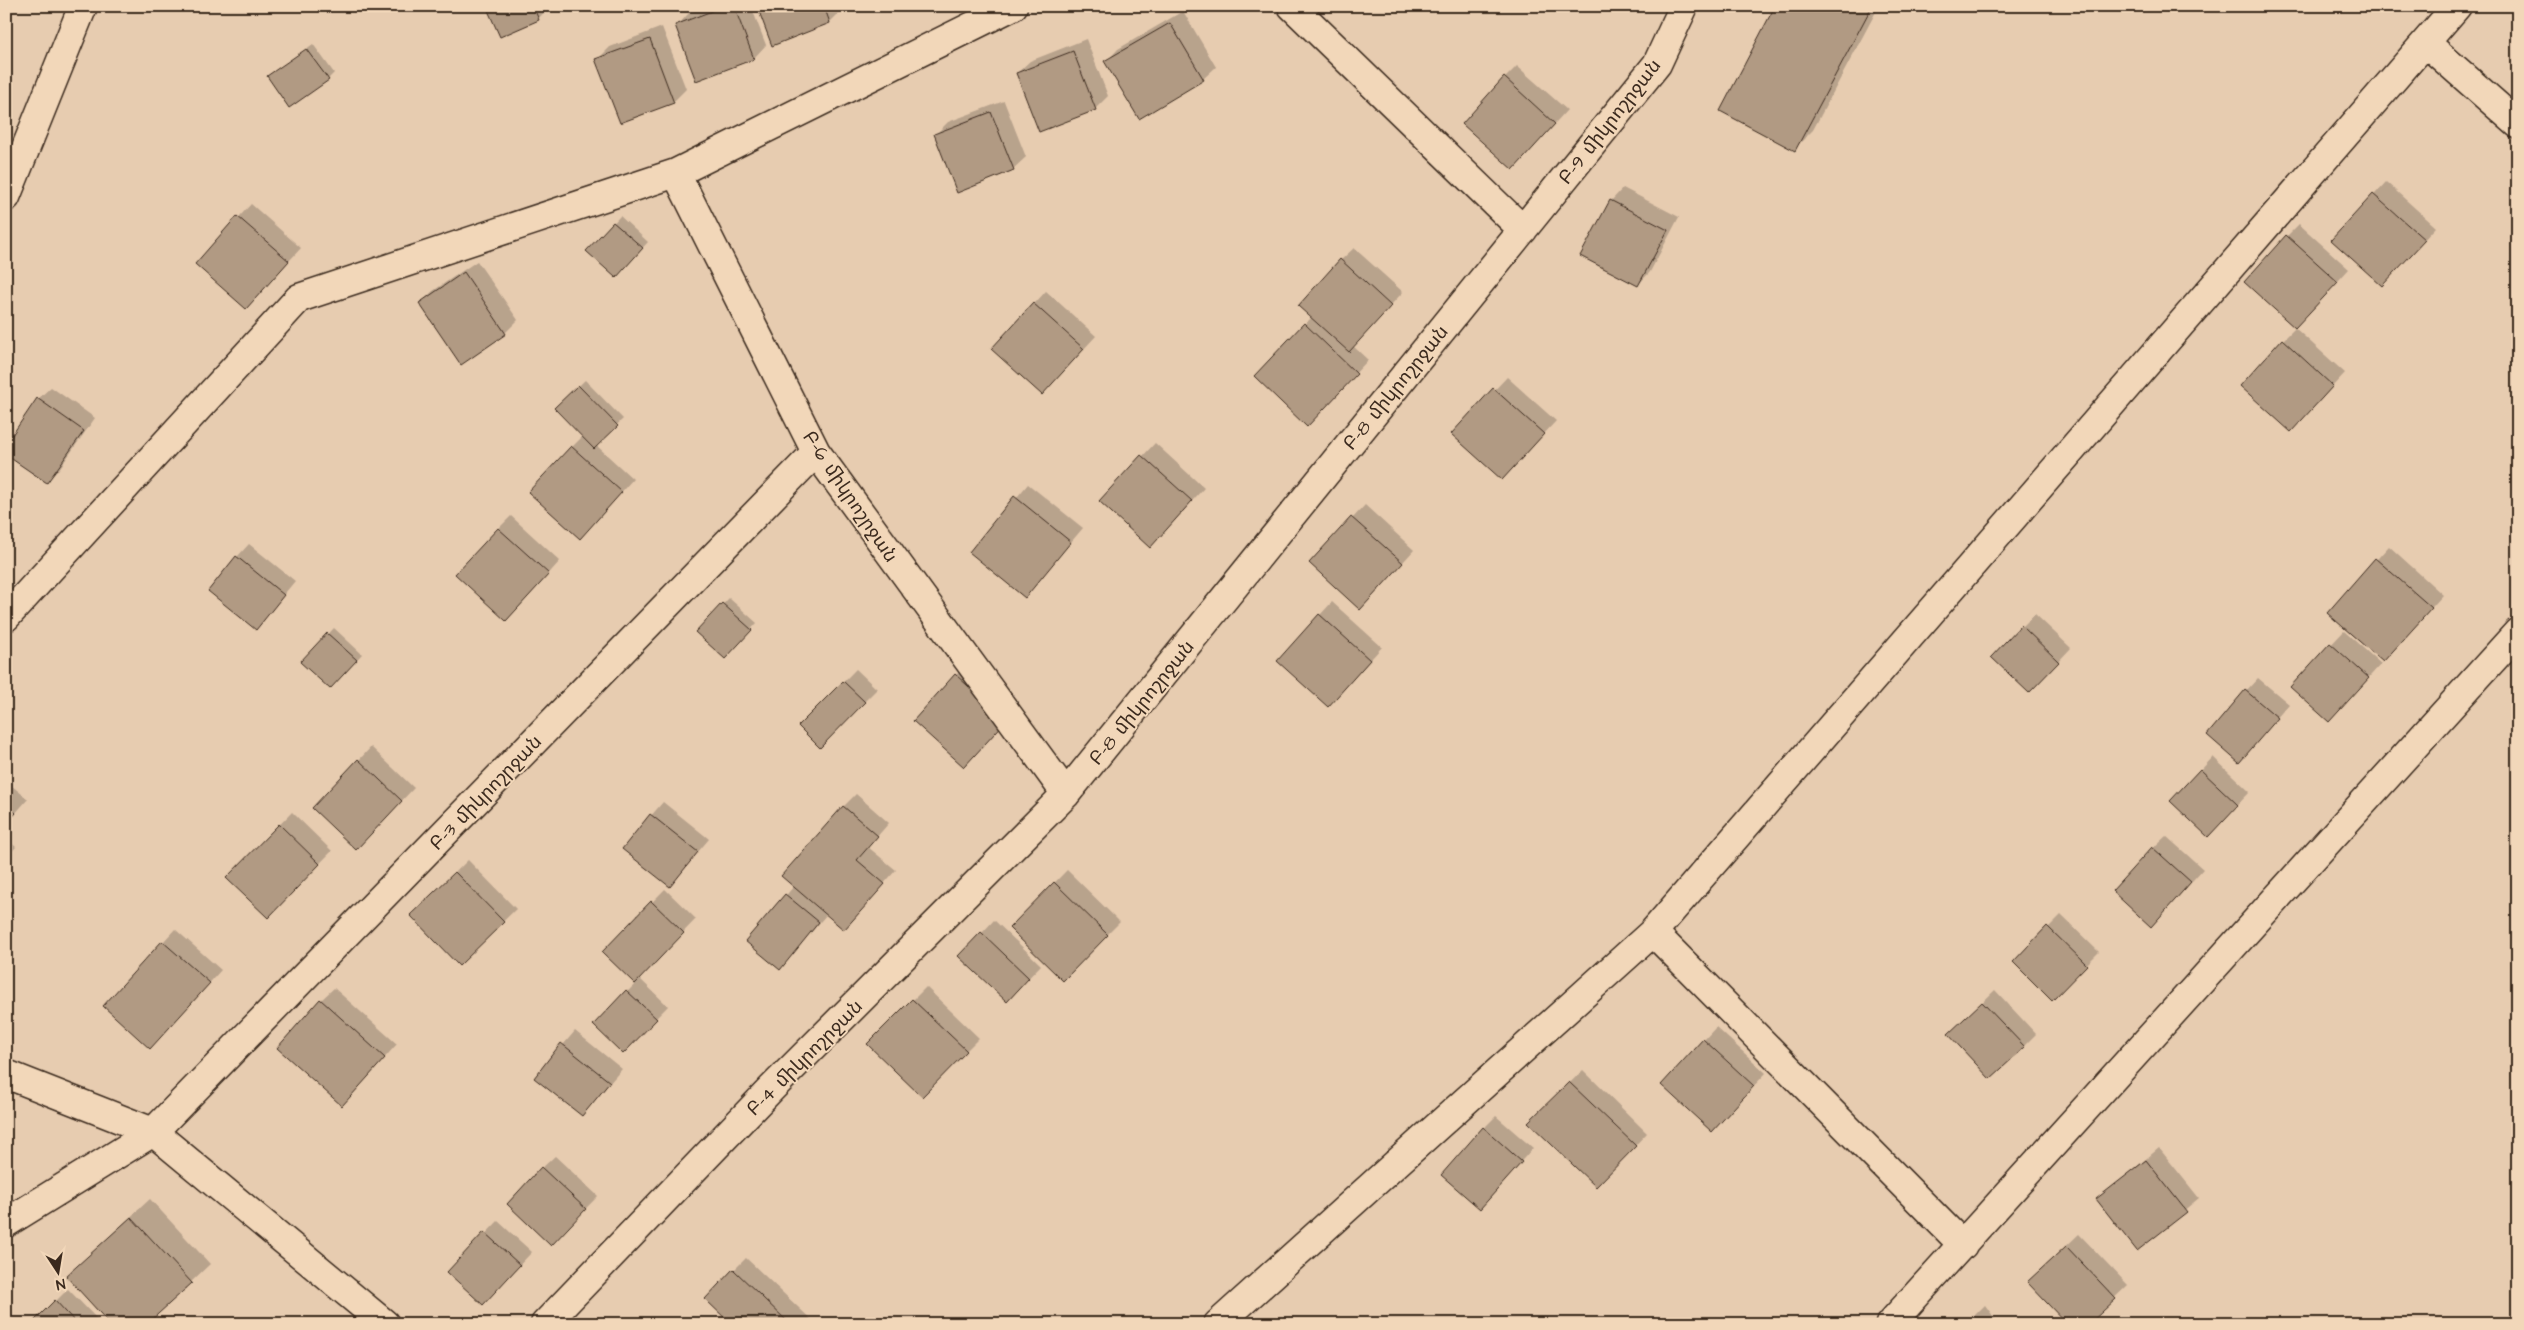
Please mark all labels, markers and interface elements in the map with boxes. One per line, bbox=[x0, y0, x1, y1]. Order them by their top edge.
street label: Բ-9 միկրոշրջան bbox=[1553, 54, 1668, 190]
street label: Բ-8 միկրոշրջան bbox=[1337, 320, 1455, 456]
street label: Բ-6 միկրոշրջան bbox=[796, 426, 904, 568]
street label: Բ-8 միկրոշրջան bbox=[1083, 635, 1201, 771]
street label: Բ-3 միկրոշրջան bbox=[424, 729, 548, 857]
street label: Բ-4 միկրոշրջան bbox=[741, 994, 869, 1122]
north arrow bbox=[32, 1248, 82, 1298]
text: N bbox=[54, 1273, 67, 1294]

